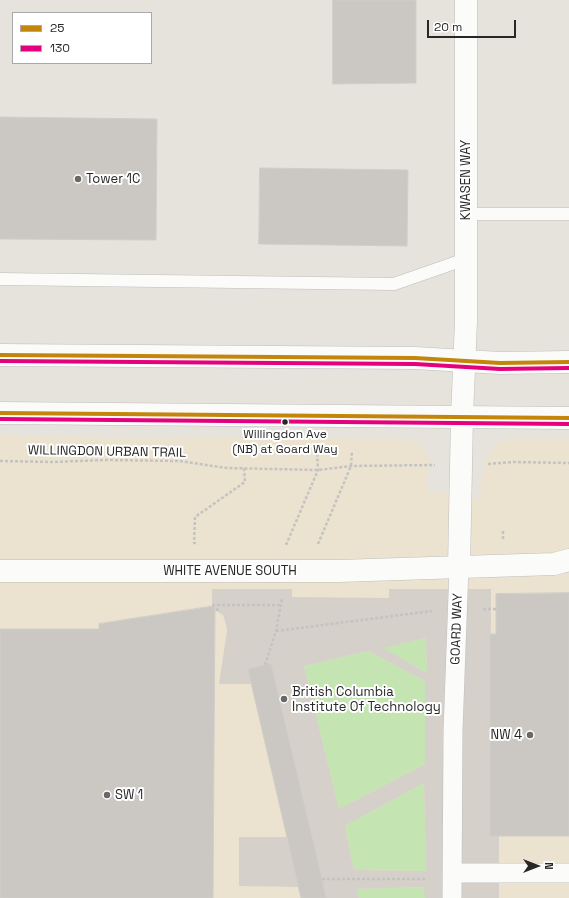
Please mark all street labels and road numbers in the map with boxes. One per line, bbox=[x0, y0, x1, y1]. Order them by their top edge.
street label: KWASEN WAY bbox=[458, 140, 474, 220]
street label: WILLINGDON URBAN TRAIL bbox=[28, 443, 186, 461]
street label: WHITE AVENUE SOUTH bbox=[163, 563, 297, 579]
street label: GOARD WAY bbox=[448, 593, 466, 665]

